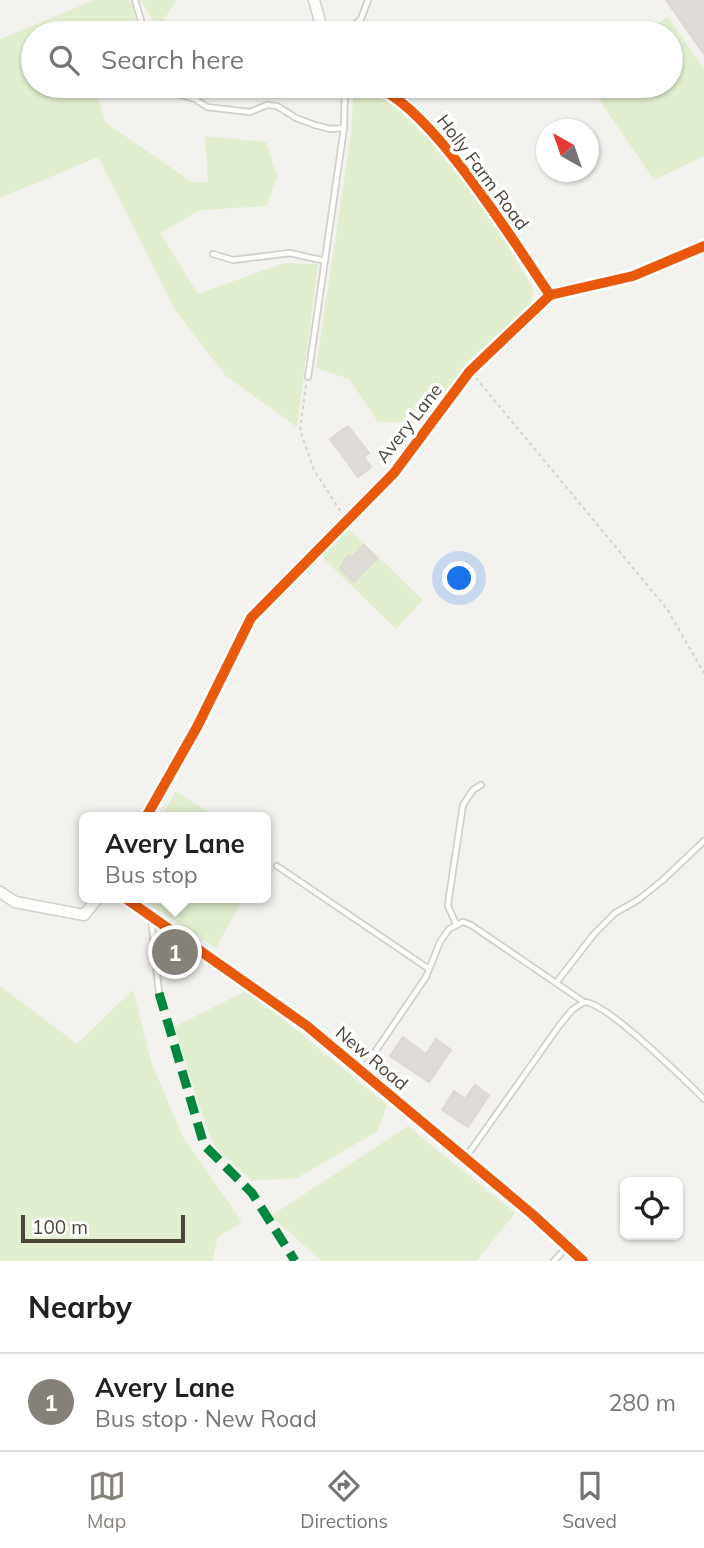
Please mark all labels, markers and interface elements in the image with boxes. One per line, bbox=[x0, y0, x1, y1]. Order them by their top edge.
search box bbox=[21, 21, 683, 98]
icon: search bbox=[45, 41, 83, 79]
text: Search here bbox=[101, 43, 244, 76]
street label: Holly Farm Road bbox=[432, 110, 534, 234]
north arrow bbox=[536, 119, 599, 182]
street label: Avery Lane bbox=[371, 379, 447, 467]
your location bbox=[442, 561, 476, 595]
popup bbox=[79, 812, 271, 903]
text: Avery Lane bbox=[105, 827, 245, 860]
text: Bus stop bbox=[105, 860, 198, 889]
pin: 1 bbox=[152, 926, 198, 978]
street label: New Road bbox=[331, 1021, 413, 1095]
map controls bbox=[620, 1177, 683, 1240]
button: locate bbox=[620, 1177, 683, 1240]
scale bar bbox=[21, 1212, 186, 1244]
text: 100 m bbox=[32, 1215, 88, 1239]
text: Nearby bbox=[28, 1288, 132, 1326]
text: Avery Lane bbox=[95, 1371, 235, 1404]
text: 1 bbox=[44, 1388, 58, 1417]
text: 280 m bbox=[608, 1388, 676, 1417]
text: Bus stop · New Road bbox=[95, 1404, 317, 1433]
tab: Map bbox=[87, 1467, 126, 1533]
tab: Directions bbox=[300, 1467, 388, 1533]
tab: Saved bbox=[562, 1467, 617, 1533]

